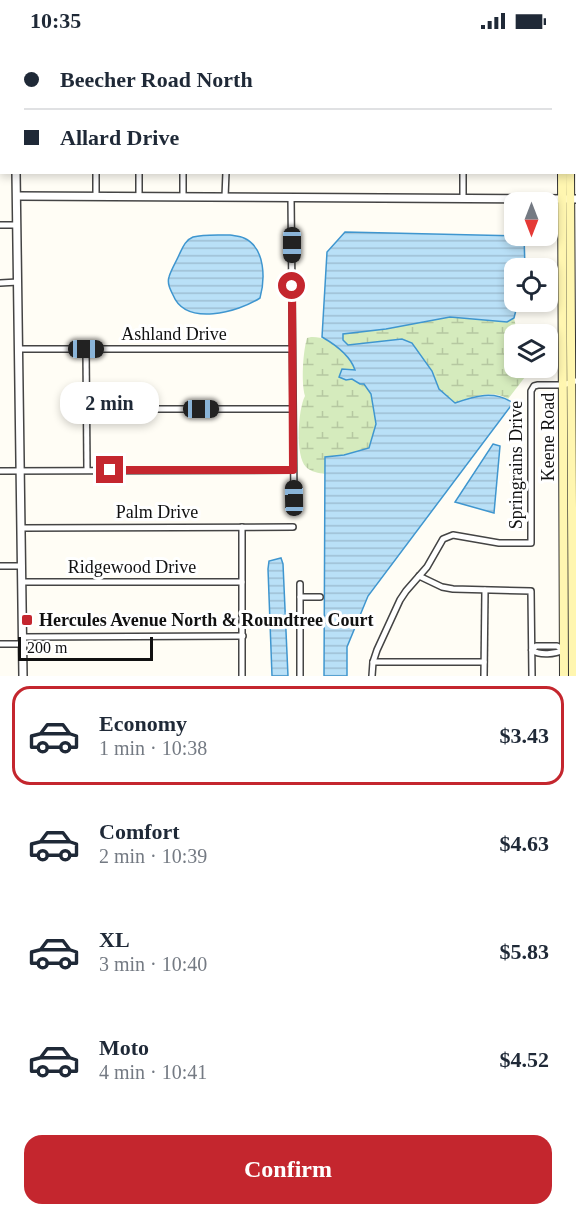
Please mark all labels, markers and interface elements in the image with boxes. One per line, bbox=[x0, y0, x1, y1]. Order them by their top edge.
text: 10:35 bbox=[30, 8, 81, 33]
text: Beecher Road North bbox=[60, 67, 253, 92]
text: Allard Drive bbox=[60, 125, 179, 150]
north arrow bbox=[504, 192, 558, 246]
map controls bbox=[504, 192, 558, 378]
car bbox=[283, 227, 301, 263]
button: locate bbox=[504, 258, 558, 312]
route start bbox=[278, 272, 305, 299]
street label: Ashland Drive bbox=[121, 324, 227, 344]
button: layers bbox=[504, 324, 558, 378]
car bbox=[68, 340, 104, 358]
callout: 2 min bbox=[60, 383, 160, 425]
text: 2 min bbox=[85, 392, 134, 414]
street label: Keene Road bbox=[538, 393, 558, 481]
car bbox=[183, 400, 219, 418]
street label: Springrains Drive bbox=[506, 401, 526, 529]
route end bbox=[96, 456, 123, 483]
car bbox=[285, 480, 303, 516]
street label: Palm Drive bbox=[116, 502, 198, 522]
street label: Ridgewood Drive bbox=[68, 557, 196, 577]
place label: Hercules Avenue North & Roundtree Court bbox=[39, 610, 373, 630]
marker: Hercules Avenue North & Roundtree Court bbox=[20, 613, 34, 627]
scale bar bbox=[18, 634, 153, 662]
text: 200 m bbox=[27, 639, 67, 656]
icon: car bbox=[27, 709, 81, 763]
text: Economy bbox=[99, 711, 187, 736]
text: $3.43 bbox=[500, 723, 549, 748]
text: 1 min · 10:38 bbox=[99, 737, 207, 759]
icon: car bbox=[27, 817, 81, 871]
text: Comfort bbox=[99, 819, 180, 844]
text: $4.63 bbox=[500, 831, 549, 856]
text: 2 min · 10:39 bbox=[99, 845, 207, 867]
icon: car bbox=[27, 925, 81, 979]
text: XL bbox=[99, 927, 130, 952]
text: $5.83 bbox=[500, 939, 549, 964]
text: 3 min · 10:40 bbox=[99, 953, 207, 975]
icon: car bbox=[27, 1033, 81, 1087]
text: Moto bbox=[99, 1035, 149, 1060]
text: $4.52 bbox=[500, 1047, 549, 1072]
text: 4 min · 10:41 bbox=[99, 1061, 207, 1083]
button: Confirm bbox=[24, 1135, 552, 1204]

